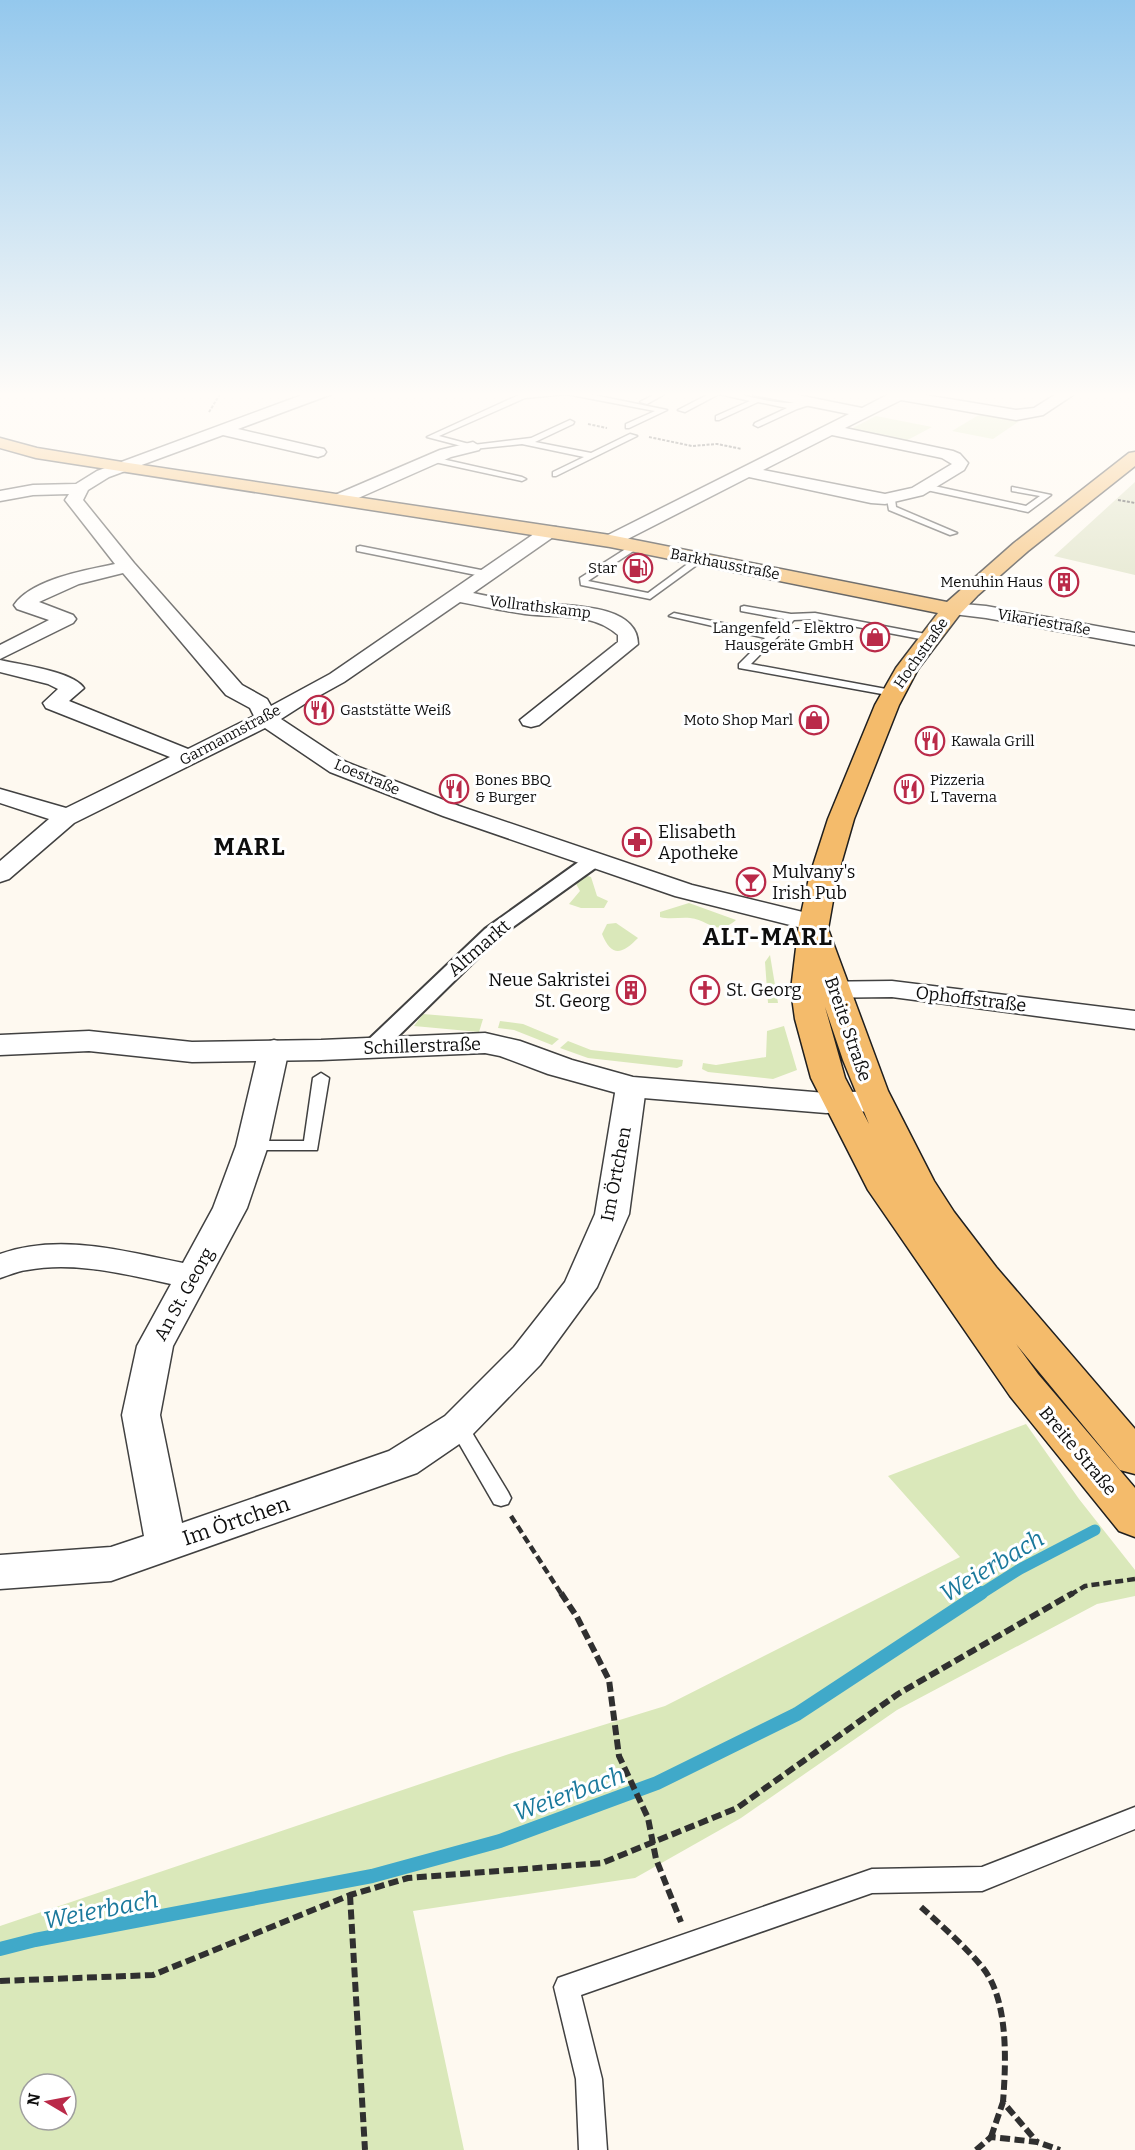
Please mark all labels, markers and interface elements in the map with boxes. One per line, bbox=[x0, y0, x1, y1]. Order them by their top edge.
street label: Barkhausstraße bbox=[669, 545, 781, 583]
fuel station icon: Star bbox=[622, 552, 654, 584]
place label: Star bbox=[588, 559, 617, 577]
building icon: Menuhin Haus bbox=[1048, 566, 1080, 598]
place label: Menuhin Haus bbox=[940, 573, 1043, 591]
street label: Vollrathskamp bbox=[488, 592, 592, 622]
street label: Vikariestraße bbox=[996, 605, 1092, 639]
street label: Hochstraße bbox=[890, 614, 952, 692]
place label: Langenfeld - Elektro Hausgeräte GmbH bbox=[713, 619, 854, 654]
shop icon: Langenfeld - Elektro Hausgeräte GmbH bbox=[859, 621, 891, 653]
restaurant icon: Gaststätte Weiß bbox=[303, 694, 335, 726]
street label: Garmannstraße bbox=[176, 701, 284, 769]
place label: Gaststätte Weiß bbox=[340, 701, 451, 719]
shop icon: Moto Shop Marl bbox=[798, 704, 830, 736]
place label: Moto Shop Marl bbox=[684, 711, 793, 729]
restaurant icon: Kawala Grill bbox=[914, 725, 946, 757]
place label: Kawala Grill bbox=[951, 732, 1035, 750]
street label: Loestraße bbox=[331, 755, 403, 799]
place label: Bones BBQ & Burger bbox=[475, 771, 553, 806]
place label: Pizzeria L Taverna bbox=[930, 771, 997, 806]
restaurant icon: Bones BBQ & Burger bbox=[438, 773, 470, 805]
restaurant icon: Pizzeria L Taverna bbox=[893, 773, 925, 805]
place label: Elisabeth Apotheke bbox=[658, 821, 738, 864]
pharmacy icon: Elisabeth Apotheke bbox=[621, 826, 653, 858]
district label: MARL bbox=[214, 833, 286, 861]
place label: Mulvany's Irish Pub bbox=[772, 861, 855, 904]
bar icon: Mulvany's Irish Pub bbox=[735, 866, 767, 898]
street label: Altmarkt bbox=[443, 915, 515, 981]
district label: ALT-MARL bbox=[703, 923, 833, 951]
place label: Neue Sakristei St. Georg bbox=[488, 969, 610, 1012]
building icon: Neue Sakristei St. Georg bbox=[615, 974, 647, 1006]
church icon: St. Georg bbox=[689, 974, 721, 1006]
street label: Breite Straße bbox=[820, 974, 876, 1084]
place label: St. Georg bbox=[726, 979, 802, 1001]
street label: Ophoffstraße bbox=[914, 981, 1028, 1017]
street label: Schillerstraße bbox=[363, 1033, 481, 1059]
street label: Im Örtchen bbox=[596, 1124, 636, 1223]
street label: An St. Georg bbox=[149, 1244, 219, 1344]
street label: Breite Straße bbox=[1034, 1402, 1122, 1500]
street label: Im Örtchen bbox=[179, 1491, 293, 1551]
water label: Weierbach bbox=[935, 1524, 1049, 1608]
water label: Weierbach bbox=[510, 1761, 628, 1827]
water label: Weierbach bbox=[41, 1885, 161, 1935]
north arrow bbox=[18, 2072, 78, 2132]
text: N bbox=[23, 2092, 44, 2107]

